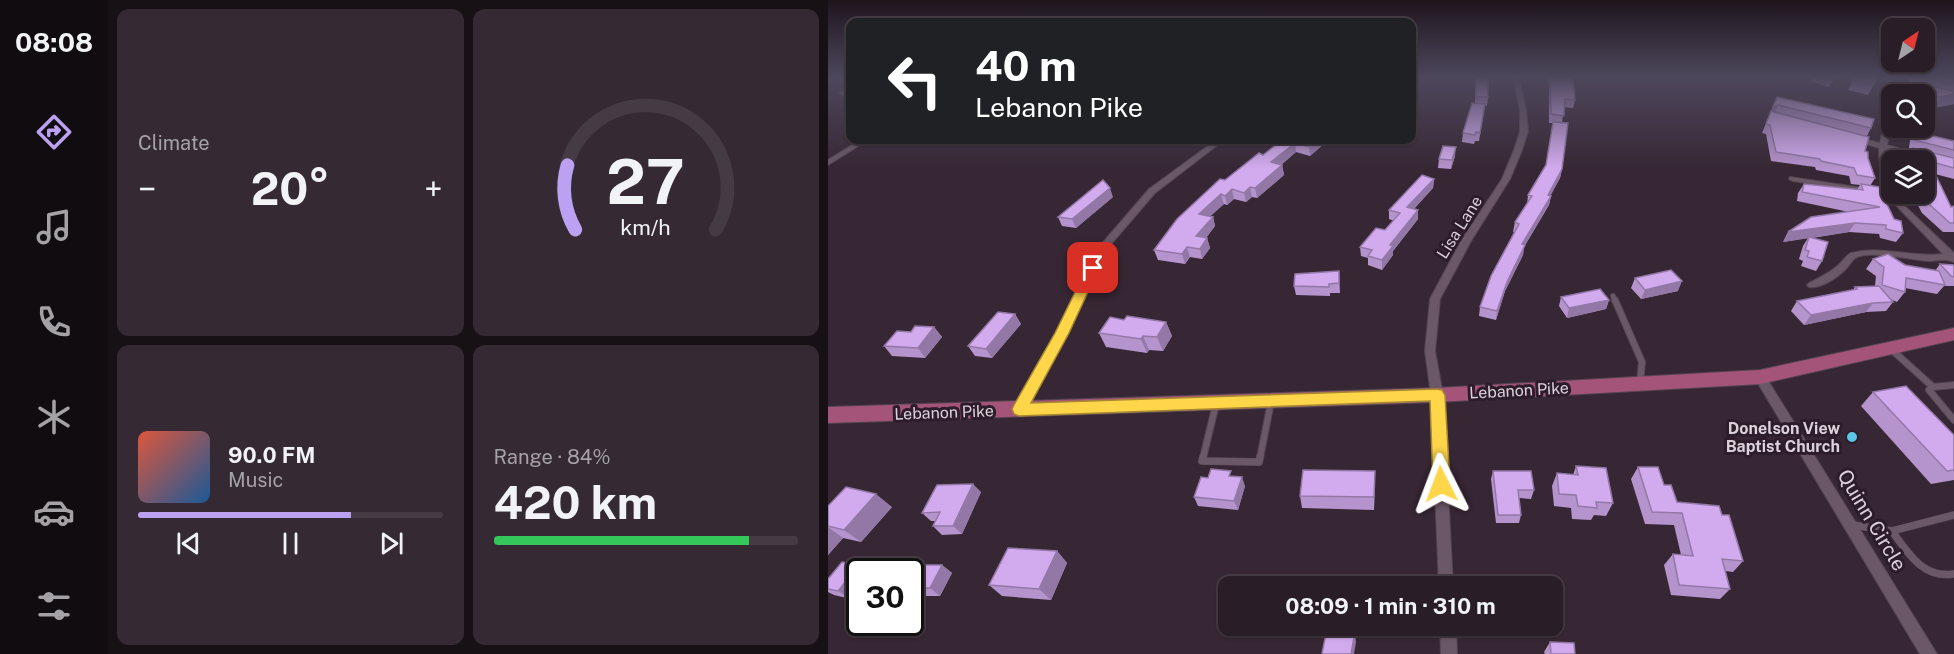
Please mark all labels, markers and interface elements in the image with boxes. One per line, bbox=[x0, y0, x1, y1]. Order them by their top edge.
north arrow bbox=[1881, 18, 1935, 72]
map controls bbox=[1881, 18, 1935, 204]
text: 08:08 bbox=[15, 26, 93, 58]
text: 40 m bbox=[975, 41, 1077, 90]
icon: left bbox=[876, 42, 954, 120]
button: search bbox=[1881, 84, 1935, 138]
text: Lebanon Pike bbox=[975, 91, 1143, 123]
icon: directions bbox=[33, 111, 75, 153]
text: Climate bbox=[138, 131, 210, 155]
text: 27 bbox=[606, 145, 685, 218]
button: layers bbox=[1881, 150, 1935, 204]
text: 20° bbox=[251, 162, 330, 215]
text: − bbox=[138, 170, 156, 208]
text: + bbox=[424, 170, 442, 208]
street label: Lisa Lane bbox=[1433, 192, 1486, 262]
icon: music bbox=[33, 206, 75, 248]
text: km/h bbox=[621, 215, 671, 240]
pin bbox=[1067, 242, 1118, 293]
icon: arrive bbox=[1076, 251, 1109, 284]
icon: phone bbox=[33, 301, 75, 343]
street label: Lebanon Pike bbox=[1469, 378, 1569, 403]
icon: climate bbox=[33, 396, 75, 438]
street label: Lebanon Pike bbox=[894, 401, 994, 424]
place label: Donelson View Baptist Church bbox=[1726, 419, 1840, 456]
marker: Donelson View Baptist Church bbox=[1845, 430, 1859, 444]
text: 90.0 FM bbox=[228, 442, 315, 468]
text: Range · 84% bbox=[494, 445, 611, 469]
position arrow bbox=[1409, 452, 1473, 516]
street label: Quinn Circle bbox=[1832, 465, 1912, 575]
text: Music bbox=[228, 468, 283, 492]
text: 420 km bbox=[494, 476, 657, 529]
icon: car bbox=[33, 491, 75, 533]
icon: previous bbox=[172, 527, 205, 560]
icon: pause bbox=[274, 527, 307, 560]
icon: next bbox=[375, 527, 408, 560]
speed limit sign: 30 bbox=[846, 558, 924, 636]
icon: filters bbox=[33, 585, 75, 627]
text: 08:09 · 1 min · 310 m bbox=[1285, 593, 1496, 619]

